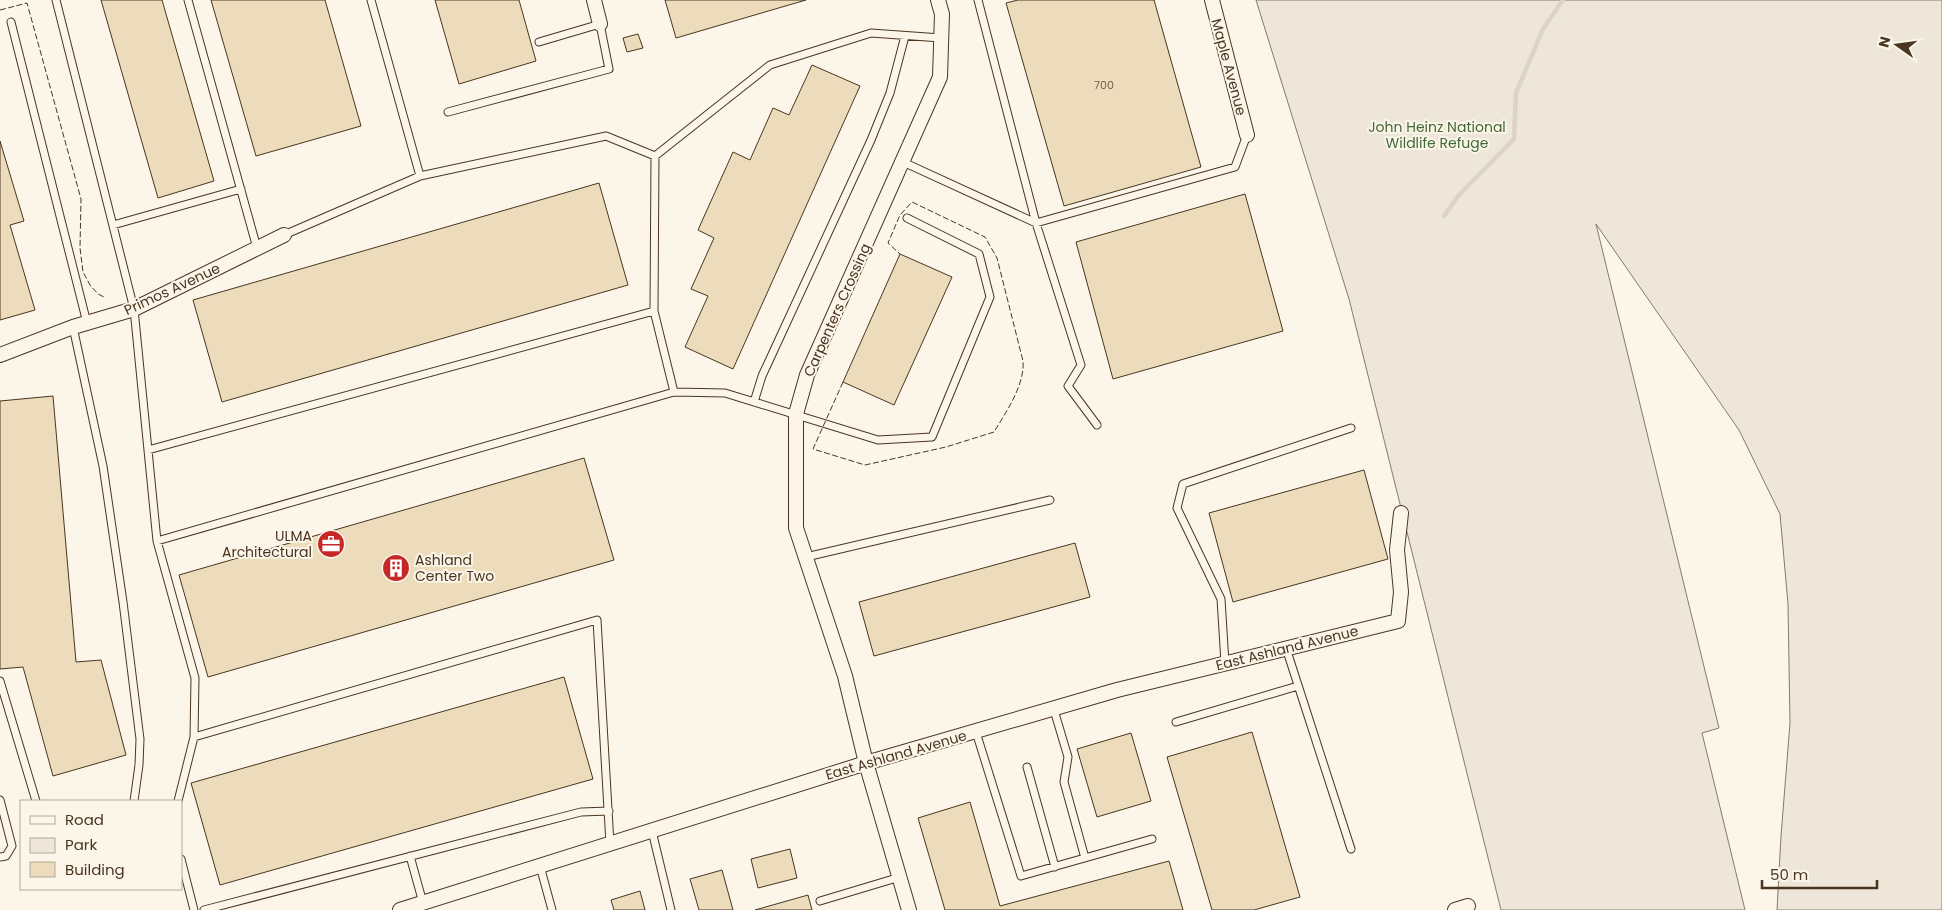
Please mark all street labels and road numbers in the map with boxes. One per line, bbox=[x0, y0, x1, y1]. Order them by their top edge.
street label: Maple Avenue bbox=[1206, 16, 1252, 118]
street label: Carpenters Crossing bbox=[799, 240, 875, 380]
street label: Primos Avenue bbox=[121, 258, 224, 320]
street label: East Ashland Avenue bbox=[1214, 621, 1361, 675]
street label: East Ashland Avenue bbox=[823, 725, 969, 785]

